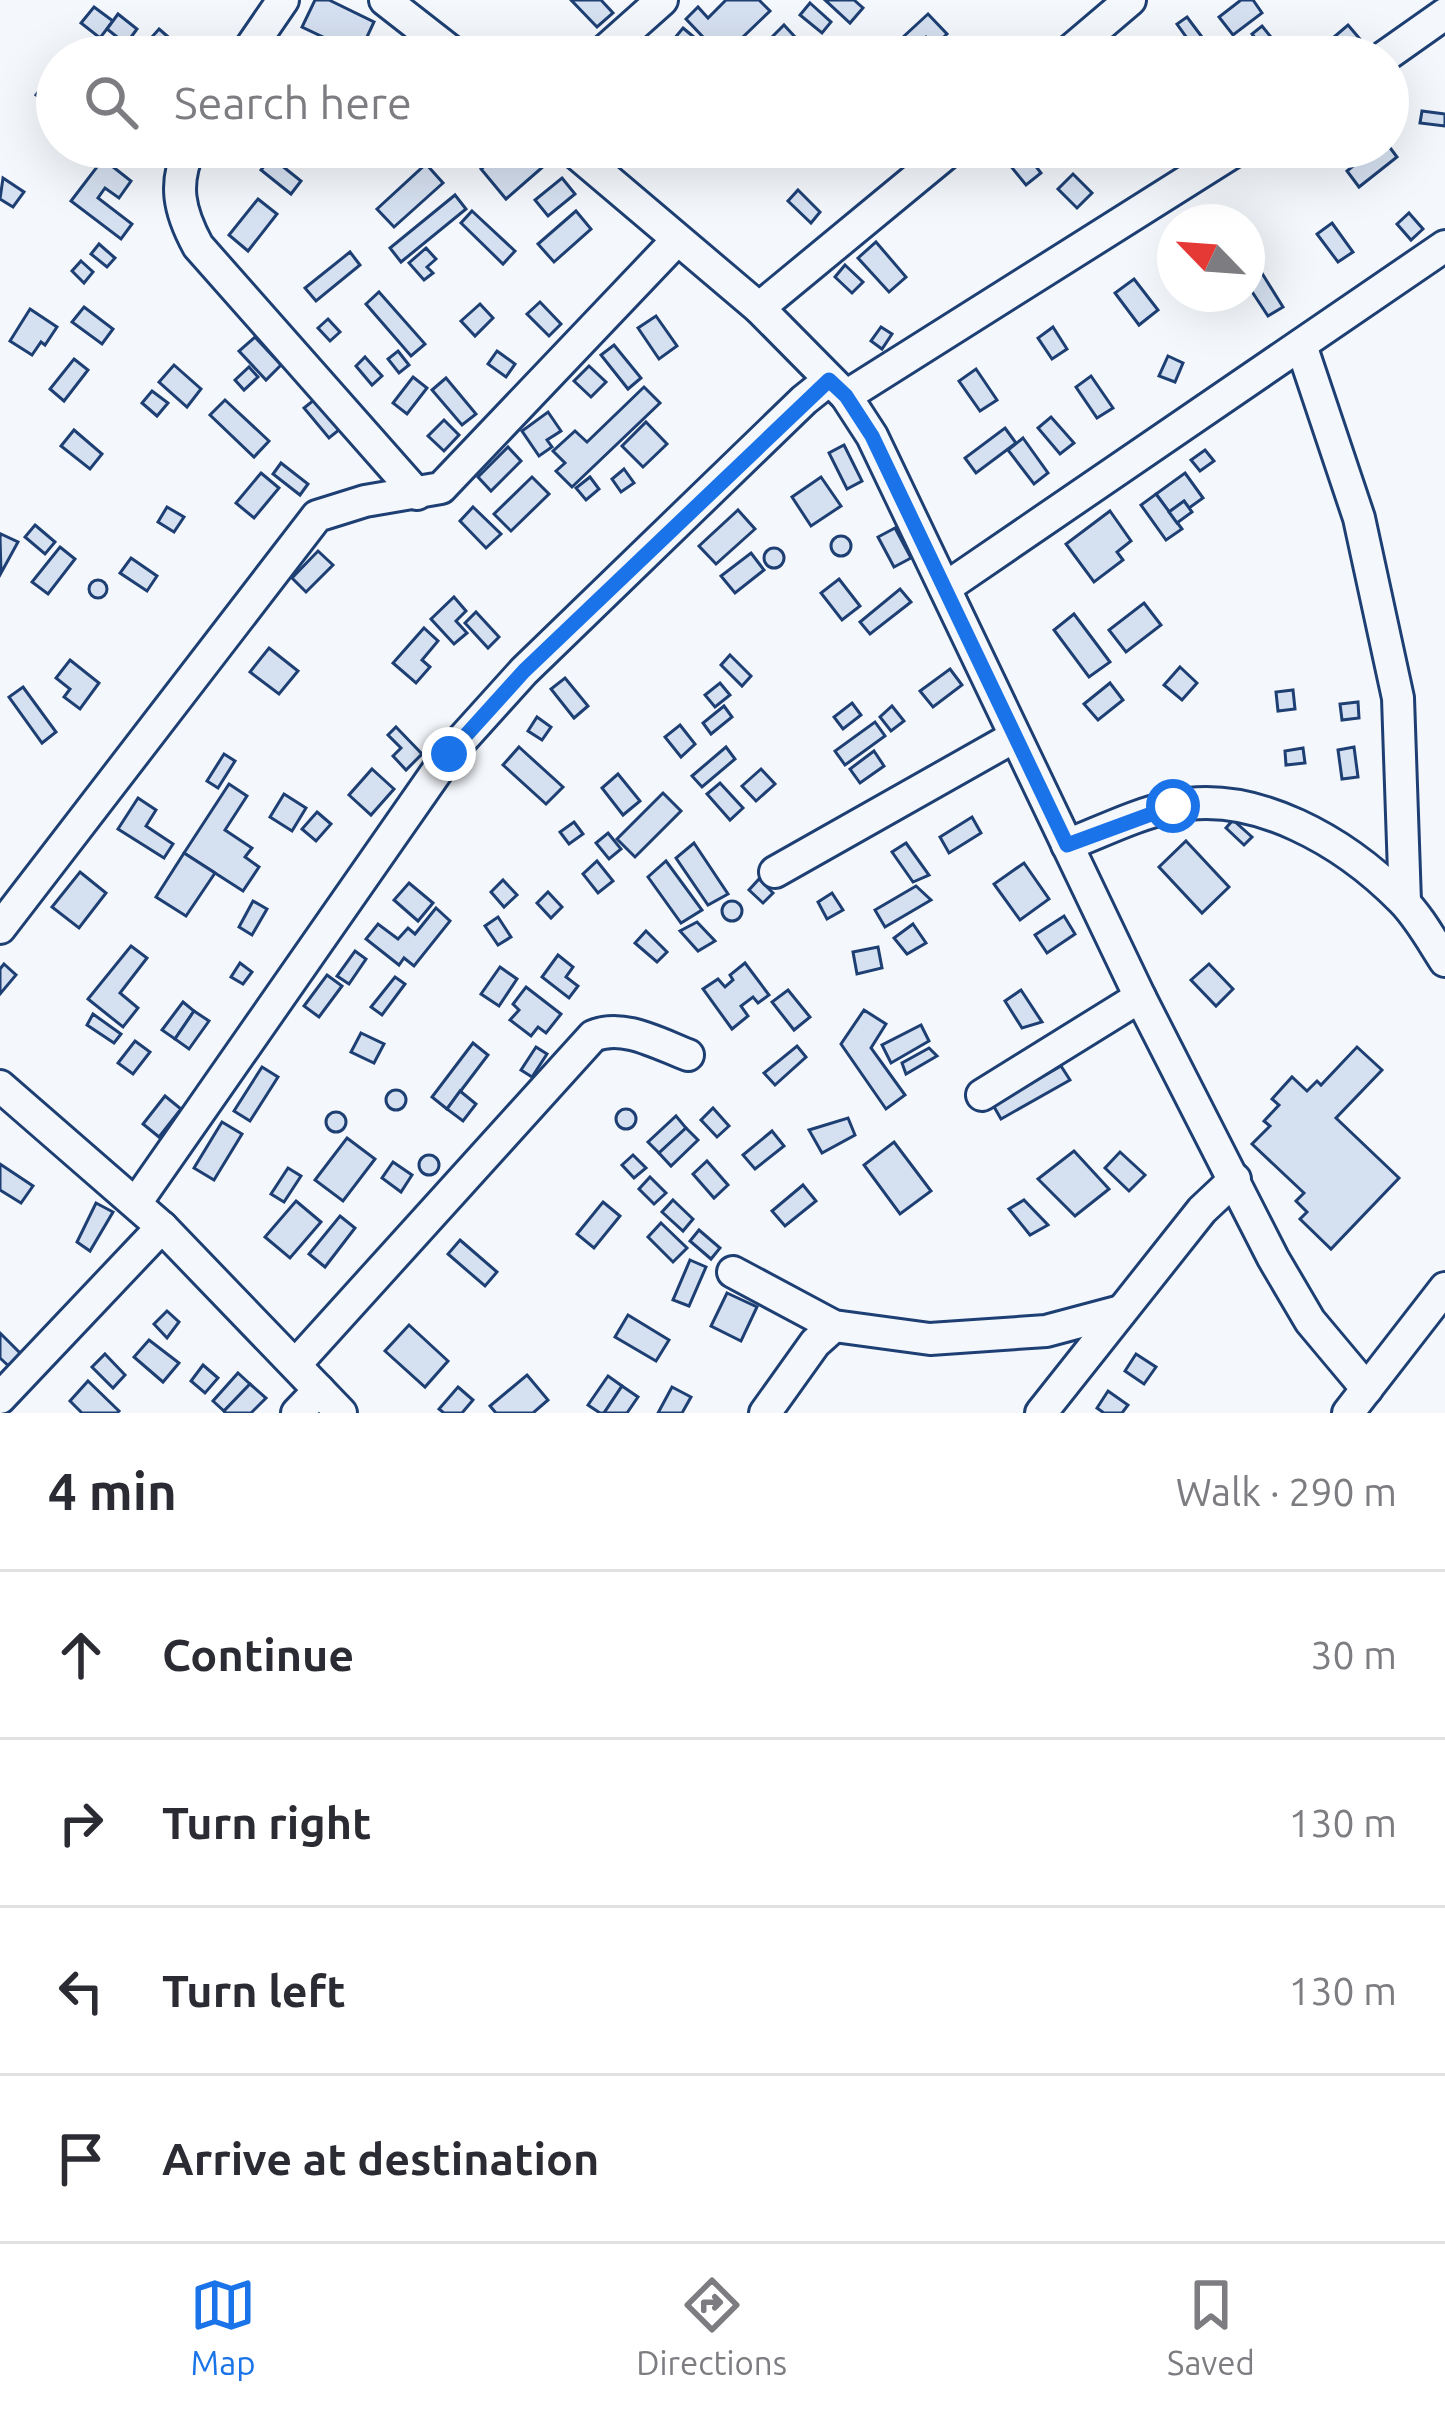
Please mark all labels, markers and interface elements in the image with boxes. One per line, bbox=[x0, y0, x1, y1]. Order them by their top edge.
search box bbox=[36, 36, 1409, 168]
icon: search bbox=[78, 69, 144, 135]
text: Search here bbox=[174, 77, 412, 128]
north arrow bbox=[1157, 204, 1265, 312]
route end bbox=[422, 727, 476, 781]
route start bbox=[1146, 779, 1200, 833]
text: 4 min bbox=[48, 1462, 177, 1520]
text: Walk · 290 m bbox=[1176, 1470, 1397, 1513]
icon: ahead bbox=[48, 1622, 114, 1688]
text: Continue bbox=[162, 1629, 354, 1680]
text: 30 m bbox=[1310, 1633, 1397, 1676]
icon: right bbox=[48, 1790, 114, 1856]
text: Turn right bbox=[162, 1797, 371, 1848]
text: 130 m bbox=[1288, 1801, 1397, 1844]
icon: left bbox=[48, 1958, 114, 2024]
text: Turn left bbox=[162, 1965, 346, 2016]
text: 130 m bbox=[1288, 1969, 1397, 2012]
icon: arrive bbox=[48, 2126, 114, 2192]
text: Arrive at destination bbox=[162, 2133, 599, 2184]
tab: Map bbox=[190, 2272, 256, 2381]
tab: Directions bbox=[636, 2272, 787, 2381]
tab: Saved bbox=[1167, 2272, 1255, 2381]

